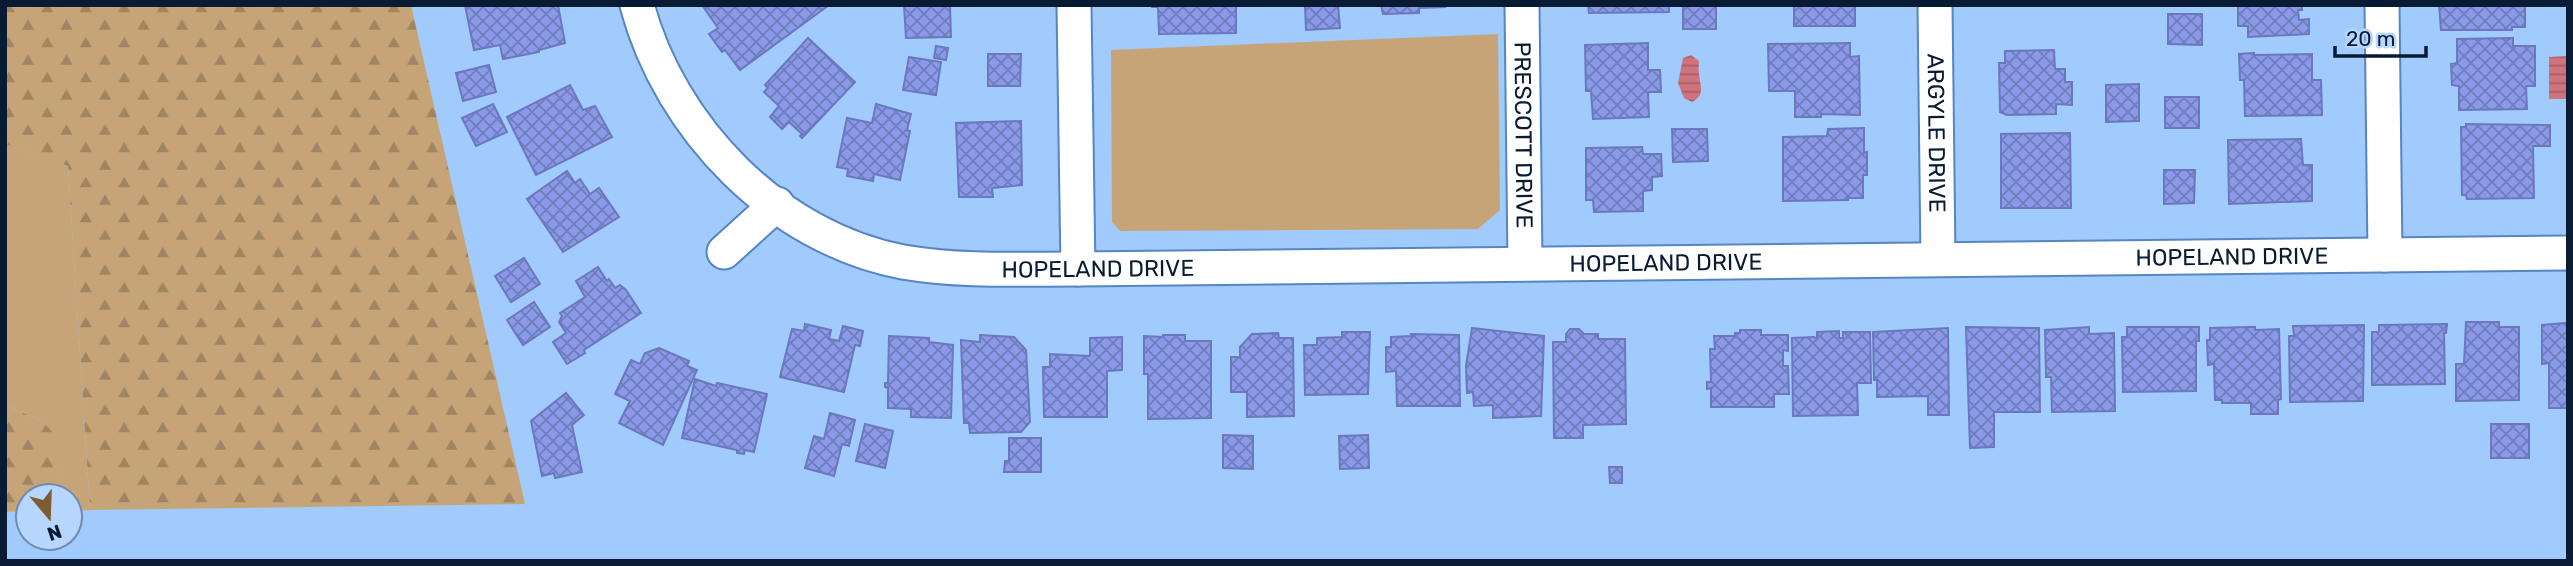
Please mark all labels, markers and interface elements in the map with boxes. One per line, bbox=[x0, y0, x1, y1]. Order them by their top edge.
scale bar bbox=[2335, 14, 2426, 58]
text: 20 m bbox=[2346, 26, 2395, 51]
street label: PRESCOTT DRIVE bbox=[1508, 42, 1539, 228]
street label: ARGYLE DRIVE bbox=[1922, 53, 1951, 213]
street label: HOPELAND DRIVE bbox=[2135, 242, 2328, 272]
street label: HOPELAND DRIVE bbox=[1569, 248, 1762, 278]
street label: HOPELAND DRIVE bbox=[1001, 254, 1194, 283]
north arrow bbox=[14, 482, 84, 552]
text: N bbox=[44, 520, 65, 546]

